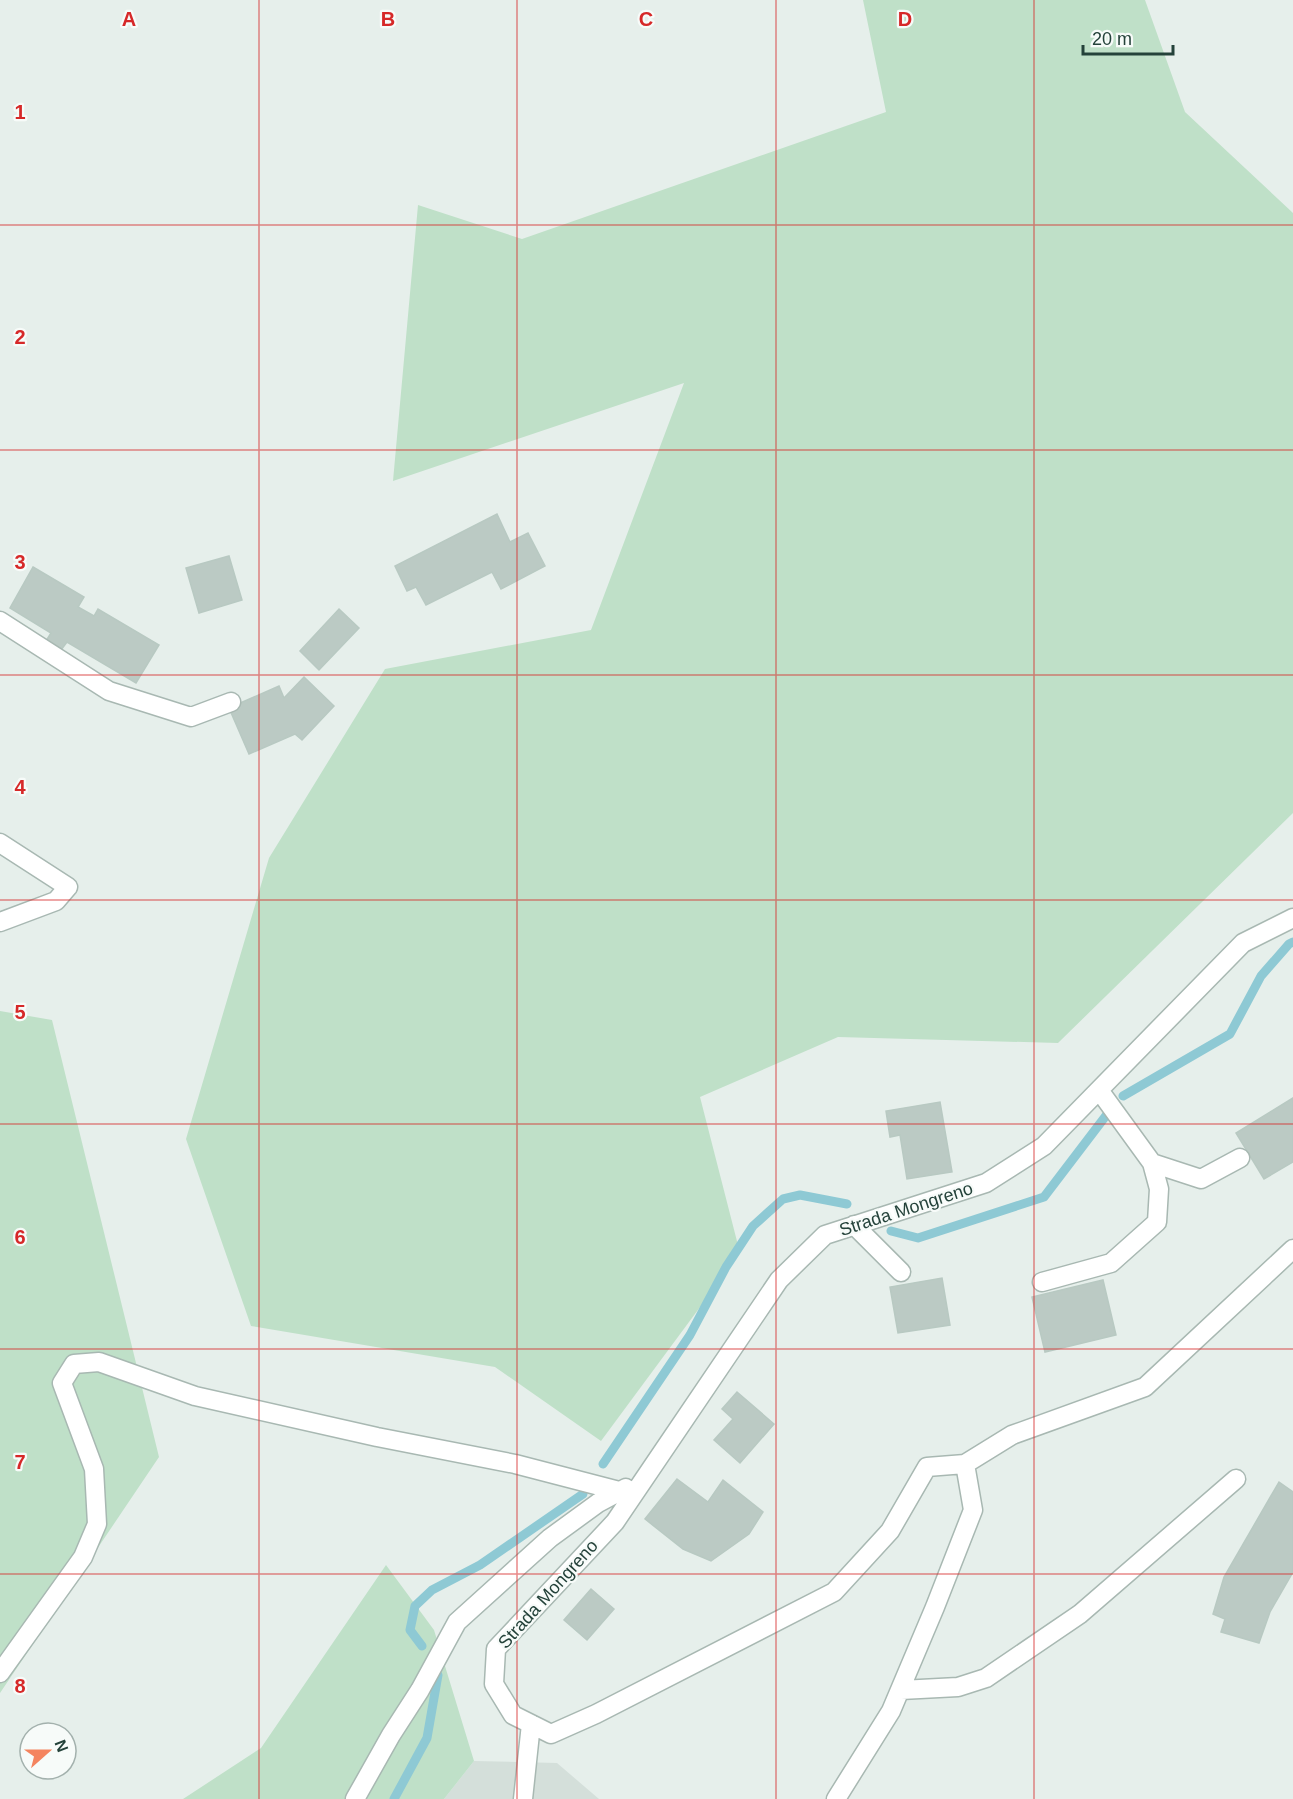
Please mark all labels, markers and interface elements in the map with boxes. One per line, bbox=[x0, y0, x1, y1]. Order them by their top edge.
text: A bbox=[122, 8, 136, 30]
text: B bbox=[381, 8, 395, 30]
text: C bbox=[639, 8, 653, 30]
text: D bbox=[898, 8, 912, 30]
scale bar bbox=[1083, 18, 1173, 56]
text: 20 m bbox=[1092, 29, 1132, 49]
text: 1 bbox=[14, 101, 26, 123]
text: 2 bbox=[14, 326, 26, 348]
text: 3 bbox=[14, 551, 26, 573]
text: 4 bbox=[14, 776, 26, 798]
text: 5 bbox=[14, 1001, 26, 1023]
street label: Strada Mongreno bbox=[837, 1178, 975, 1240]
text: 6 bbox=[14, 1226, 26, 1248]
text: 7 bbox=[14, 1451, 26, 1473]
street label: Strada Mongreno bbox=[494, 1536, 602, 1652]
text: 8 bbox=[14, 1675, 26, 1697]
north arrow bbox=[18, 1721, 78, 1781]
text: N bbox=[52, 1737, 72, 1754]

